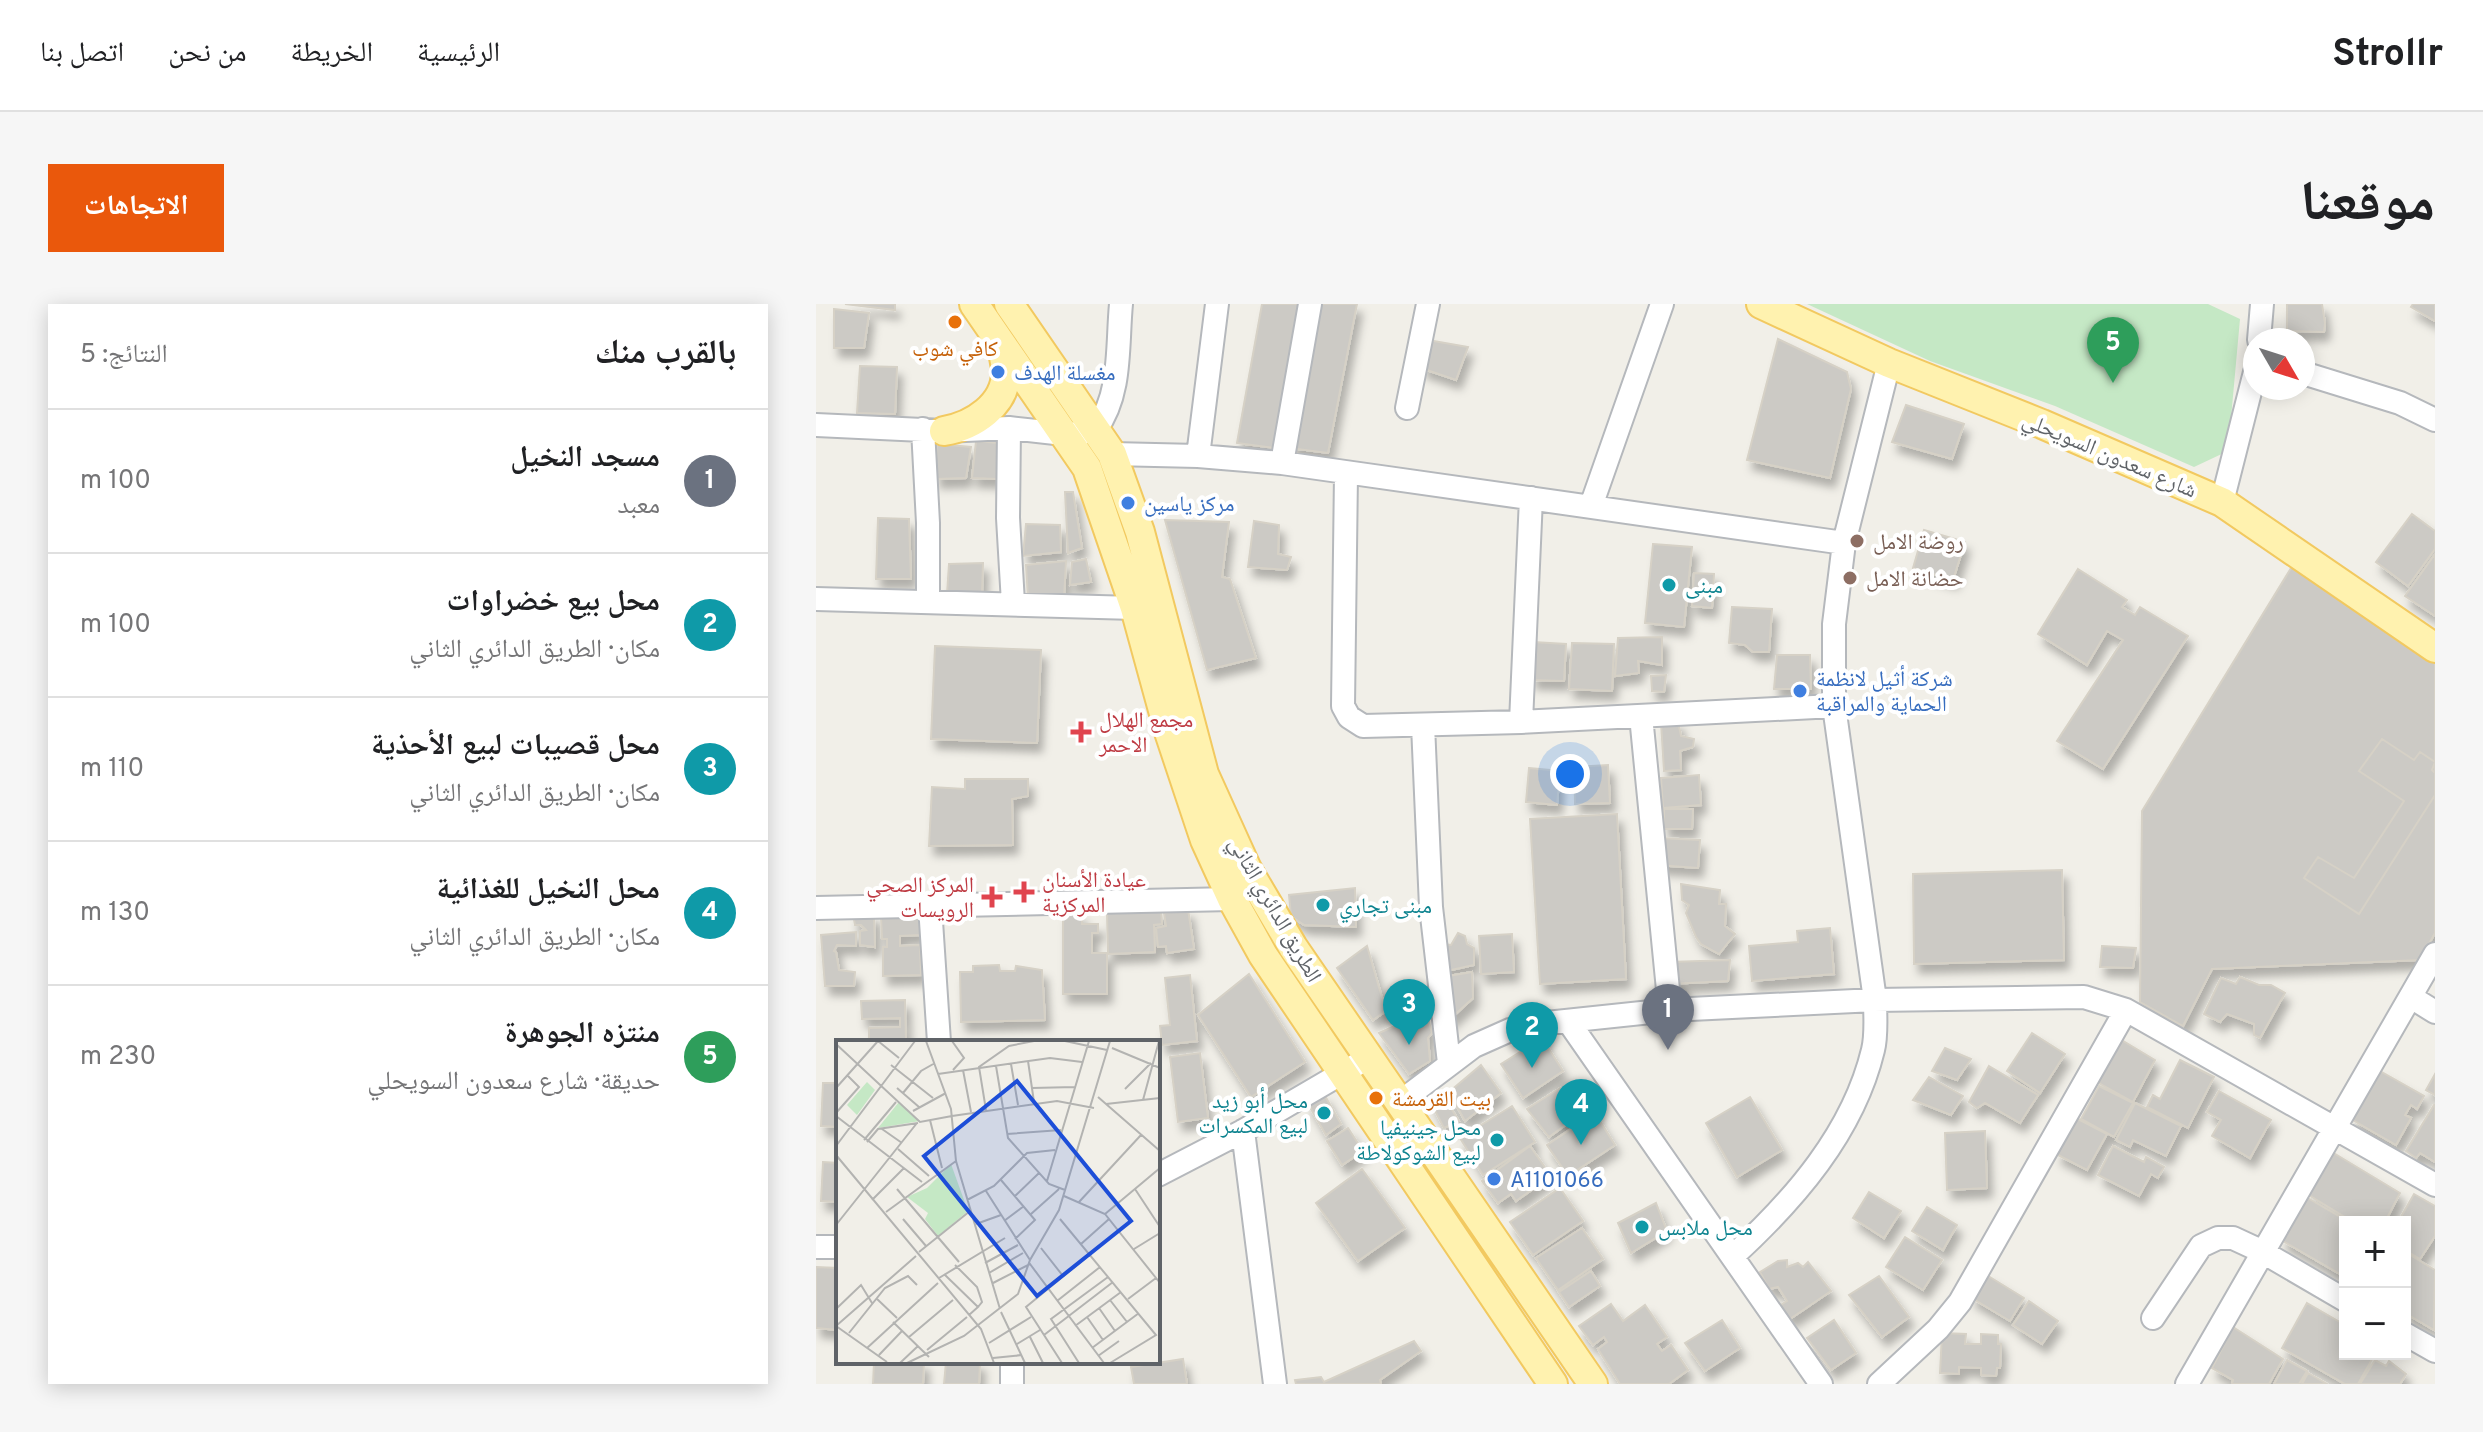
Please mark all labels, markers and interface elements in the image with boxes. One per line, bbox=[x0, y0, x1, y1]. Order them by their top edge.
text: Strollr bbox=[2332, 31, 2443, 80]
text: اتصل بنا bbox=[40, 36, 124, 72]
text: من نحن bbox=[168, 36, 247, 72]
text: الخريطة bbox=[291, 36, 373, 72]
text: الرئيسية bbox=[417, 36, 500, 72]
button: الاتجاهات bbox=[48, 164, 224, 252]
text: موقعنا bbox=[2300, 171, 2435, 241]
marker: كافي شوب bbox=[946, 313, 964, 331]
pin: 5 bbox=[2087, 317, 2139, 383]
north arrow bbox=[2243, 328, 2315, 400]
text: بالقرب منك bbox=[595, 333, 736, 376]
place label: كافي شوب bbox=[912, 337, 998, 366]
text: النتائج: 5 bbox=[80, 339, 168, 372]
place label: مغسلة الهدف bbox=[1014, 361, 1116, 388]
marker: مغسلة الهدف bbox=[989, 363, 1007, 381]
street label: شارع سعدون السويحلي bbox=[2017, 407, 2200, 507]
text: مسجد النخيل bbox=[510, 440, 660, 477]
text: 100 m bbox=[80, 465, 151, 498]
text: 1 bbox=[705, 465, 715, 498]
text: معبد bbox=[617, 490, 660, 523]
place label: مركز ياسين bbox=[1144, 492, 1235, 519]
marker: مركز ياسين bbox=[1119, 494, 1137, 512]
place label: روضة الامل bbox=[1873, 530, 1964, 557]
marker: روضة الامل bbox=[1848, 532, 1866, 550]
place label: حضانة الامل bbox=[1866, 567, 1964, 594]
marker: حضانة الامل bbox=[1841, 569, 1859, 587]
place label: مبنى bbox=[1685, 574, 1723, 601]
marker: مبنى bbox=[1660, 576, 1678, 594]
text: محل بيع خضراوات bbox=[446, 584, 660, 621]
text: 100 m bbox=[80, 609, 151, 642]
text: 2 bbox=[702, 609, 718, 642]
text: مكان · الطريق الدائري الثاني bbox=[409, 634, 660, 667]
place label: شركة أثيل لانظمة الحماية والمراقبة bbox=[1816, 665, 1953, 719]
marker: شركة أثيل لانظمة الحماية والمراقبة bbox=[1791, 682, 1809, 700]
place label: مجمع الهلال الاحمر bbox=[1098, 708, 1193, 760]
marker: مجمع الهلال الاحمر bbox=[1070, 721, 1092, 743]
text: محل قصيبات لبيع الأحذية bbox=[371, 728, 660, 765]
text: 110 m bbox=[80, 753, 144, 786]
text: 3 bbox=[702, 753, 718, 786]
your location bbox=[1550, 754, 1590, 794]
text: مكان · الطريق الدائري الثاني bbox=[409, 778, 660, 811]
street label: الطريق الدائري الثاني bbox=[1220, 833, 1326, 989]
place label: عيادة الأسنان المركزية bbox=[1042, 868, 1146, 920]
text: محل النخيل للغذائية bbox=[436, 872, 660, 909]
place label: المركز الصحي الرويسات bbox=[866, 873, 974, 925]
marker: عيادة الأسنان المركزية bbox=[1013, 881, 1035, 903]
marker: المركز الصحي الرويسات bbox=[981, 886, 1003, 908]
place label: مبنى تجاري bbox=[1339, 894, 1432, 923]
marker: مبنى تجاري bbox=[1314, 896, 1332, 914]
text: 130 m bbox=[80, 897, 150, 930]
text: 4 bbox=[702, 897, 718, 930]
text: مكان · الطريق الدائري الثاني bbox=[409, 922, 660, 955]
pin: 3 bbox=[1383, 979, 1435, 1045]
pin: 1 bbox=[1642, 984, 1694, 1050]
pin: 2 bbox=[1506, 1002, 1558, 1068]
text: منتزه الجوهرة bbox=[505, 1016, 660, 1053]
inset map bbox=[836, 1040, 1160, 1364]
text: 230 m bbox=[80, 1041, 156, 1074]
text: 5 bbox=[702, 1041, 718, 1074]
text: حديقة · شارع سعدون السويحلي bbox=[367, 1066, 660, 1099]
pin: 4 bbox=[1555, 1079, 1607, 1145]
place label: محل أبو زيد لبيع المكسرات bbox=[1199, 1087, 1308, 1141]
place label: بيت القرمشة bbox=[1392, 1087, 1491, 1114]
marker: بيت القرمشة bbox=[1367, 1089, 1385, 1107]
marker: محل أبو زيد لبيع المكسرات bbox=[1315, 1104, 1333, 1122]
place label: محل جينيفيا لبيع الشوكولاطة bbox=[1356, 1116, 1481, 1168]
marker: محل جينيفيا لبيع الشوكولاطة bbox=[1488, 1131, 1506, 1149]
place label: A1101066 bbox=[1510, 1168, 1604, 1195]
marker: A1101066 bbox=[1485, 1170, 1503, 1188]
place label: محل ملابس bbox=[1658, 1216, 1753, 1243]
map controls bbox=[2339, 1216, 2411, 1360]
button: + bbox=[2339, 1216, 2411, 1288]
marker: محل ملابس bbox=[1633, 1218, 1651, 1236]
button: − bbox=[2339, 1288, 2411, 1360]

